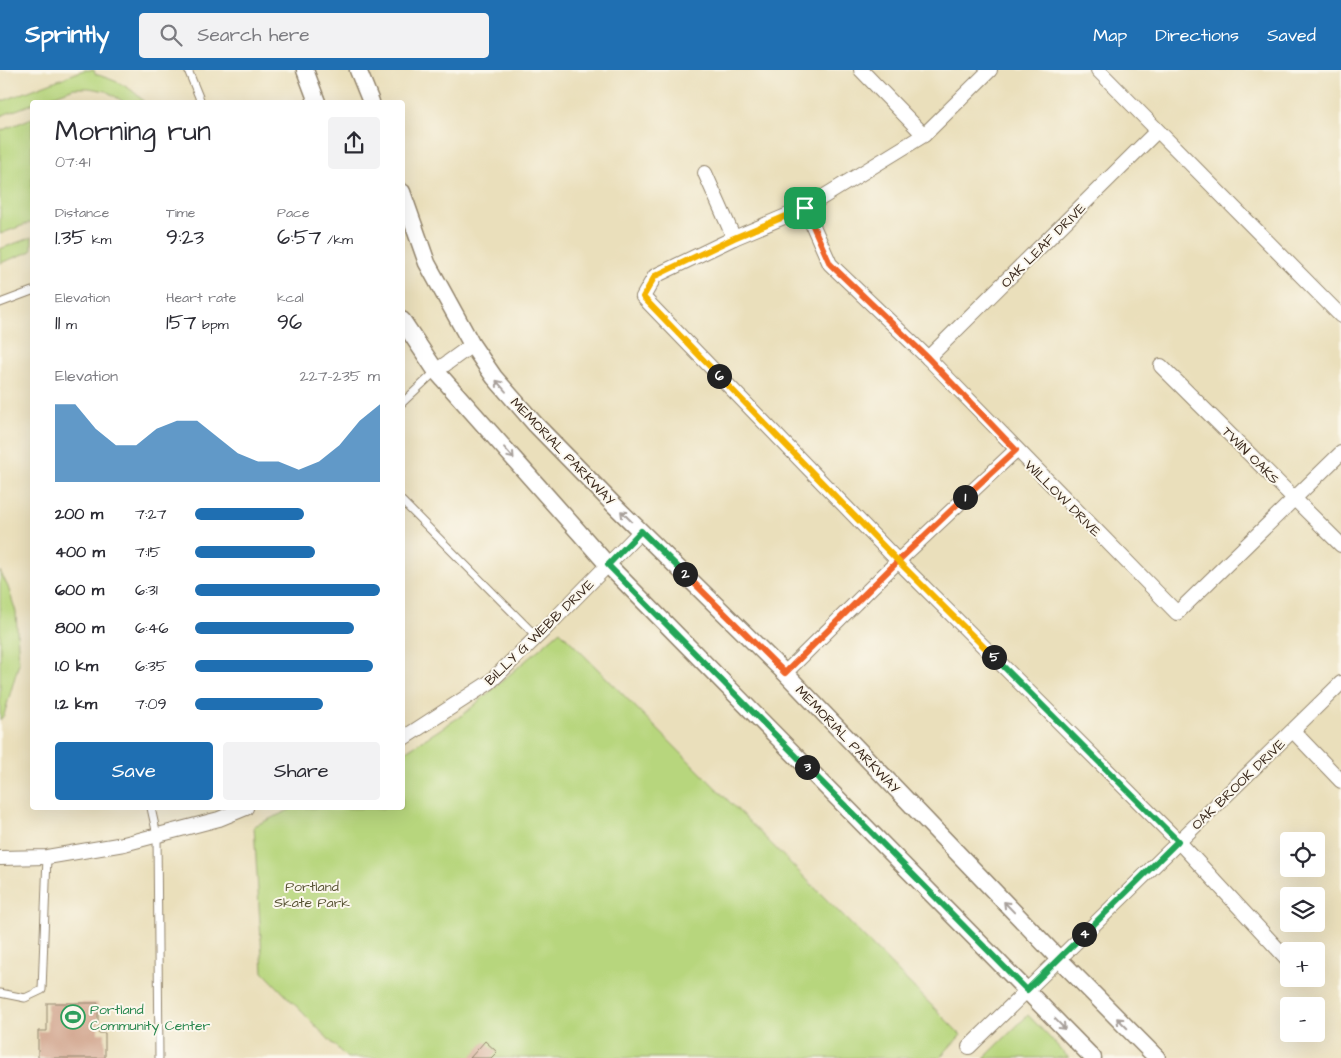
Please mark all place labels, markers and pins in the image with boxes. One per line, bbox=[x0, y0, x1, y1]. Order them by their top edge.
pin bbox=[784, 187, 826, 229]
pin: 6 bbox=[706, 364, 732, 388]
pin: 1 bbox=[952, 484, 978, 510]
pin: 2 bbox=[672, 562, 698, 586]
pin: 5 bbox=[982, 644, 1006, 670]
pin: 3 bbox=[794, 754, 820, 780]
pin: 4 bbox=[1072, 922, 1096, 946]
place label: Portland Community Center bbox=[90, 1000, 210, 1036]
sports icon: Portland Community Center bbox=[60, 1004, 86, 1030]

